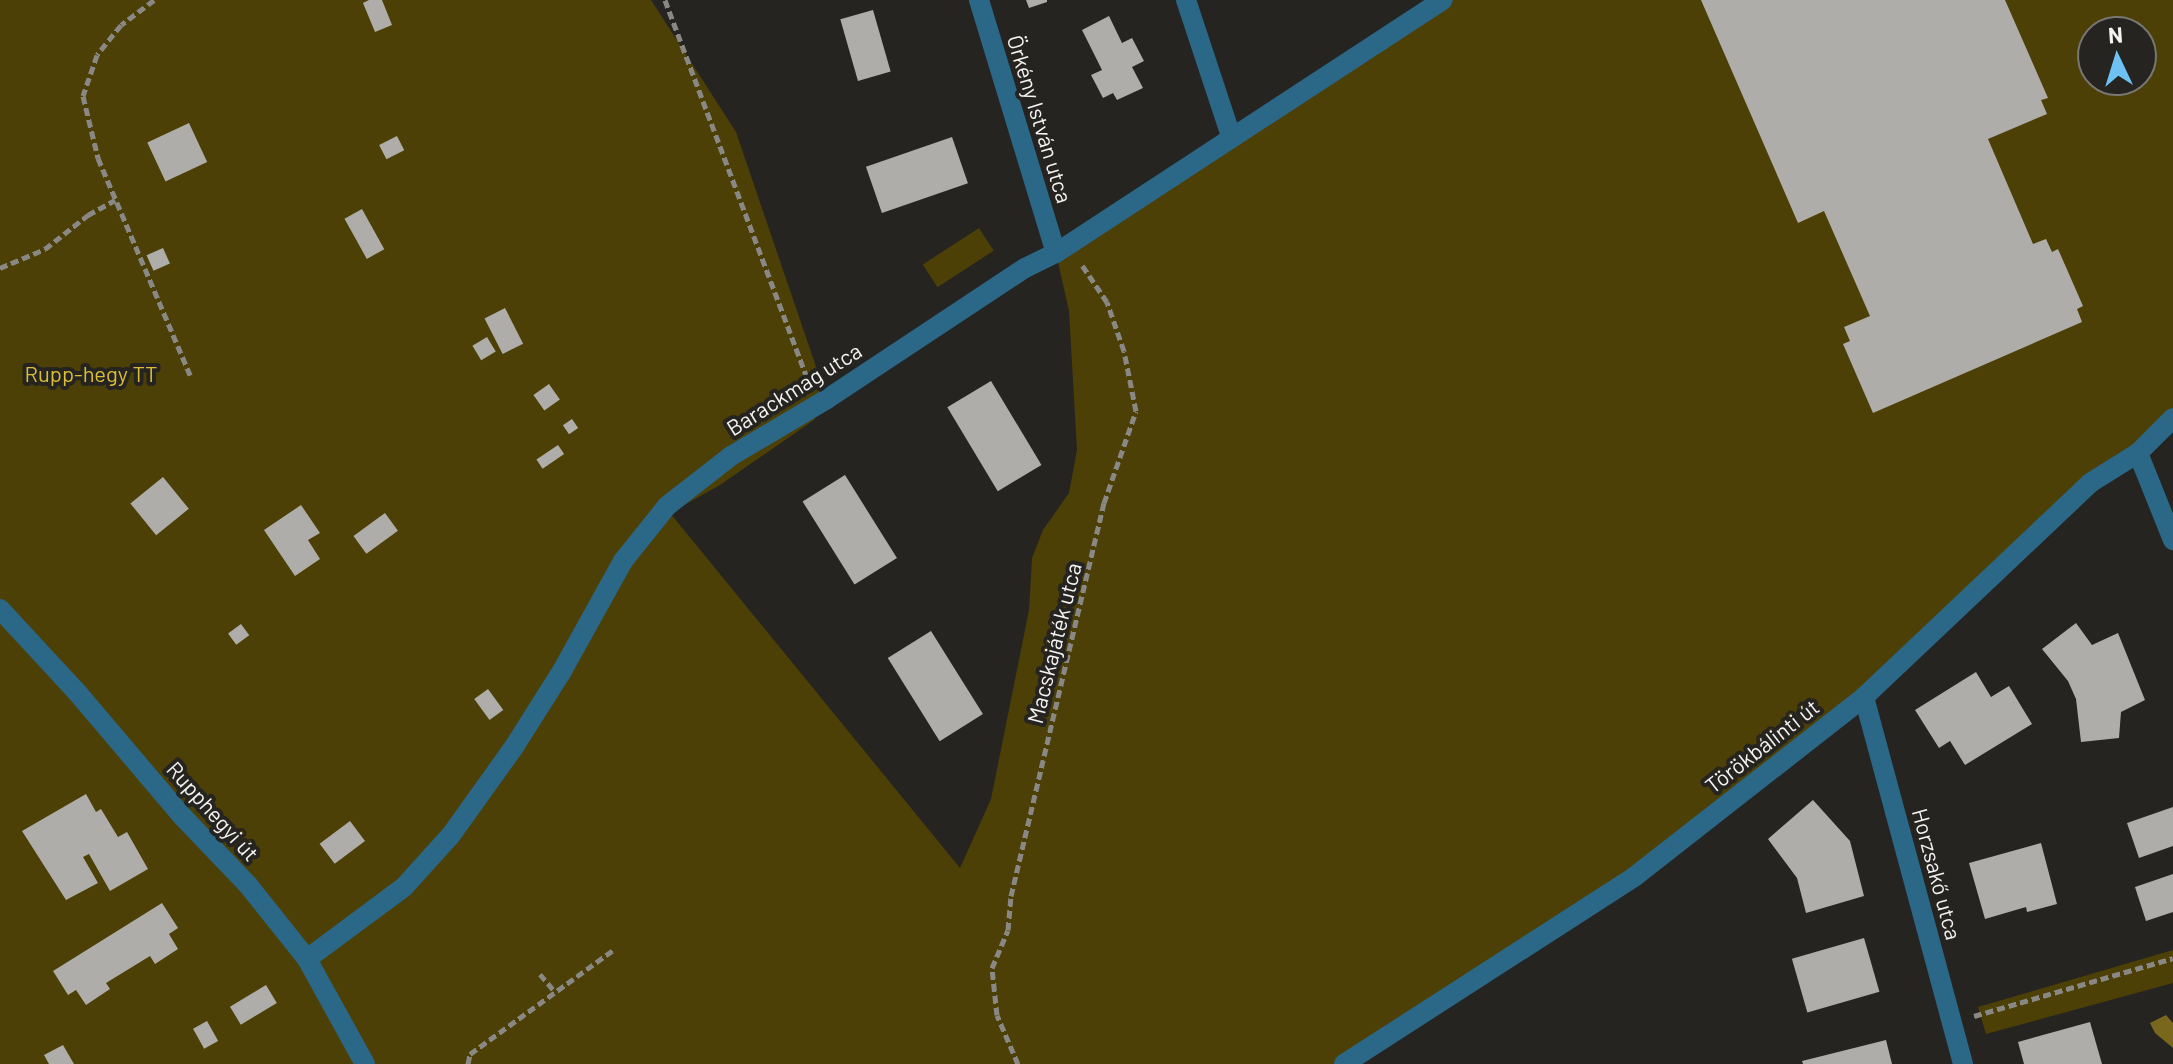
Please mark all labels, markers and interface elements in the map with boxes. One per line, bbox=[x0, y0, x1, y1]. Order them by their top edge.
north arrow bbox=[2077, 16, 2157, 96]
text: N bbox=[2107, 21, 2124, 48]
street label: Örkény István utca bbox=[1002, 32, 1078, 206]
street label: Barackmag utca bbox=[722, 337, 866, 441]
park label: Rupp-hegy TT bbox=[25, 361, 157, 387]
street label: Macskajáték utca bbox=[1021, 560, 1087, 726]
street label: Törökbálinti út bbox=[1700, 693, 1824, 799]
street label: Rupphegyi út bbox=[161, 756, 265, 866]
street label: Horzsakő utca bbox=[1907, 805, 1967, 943]

